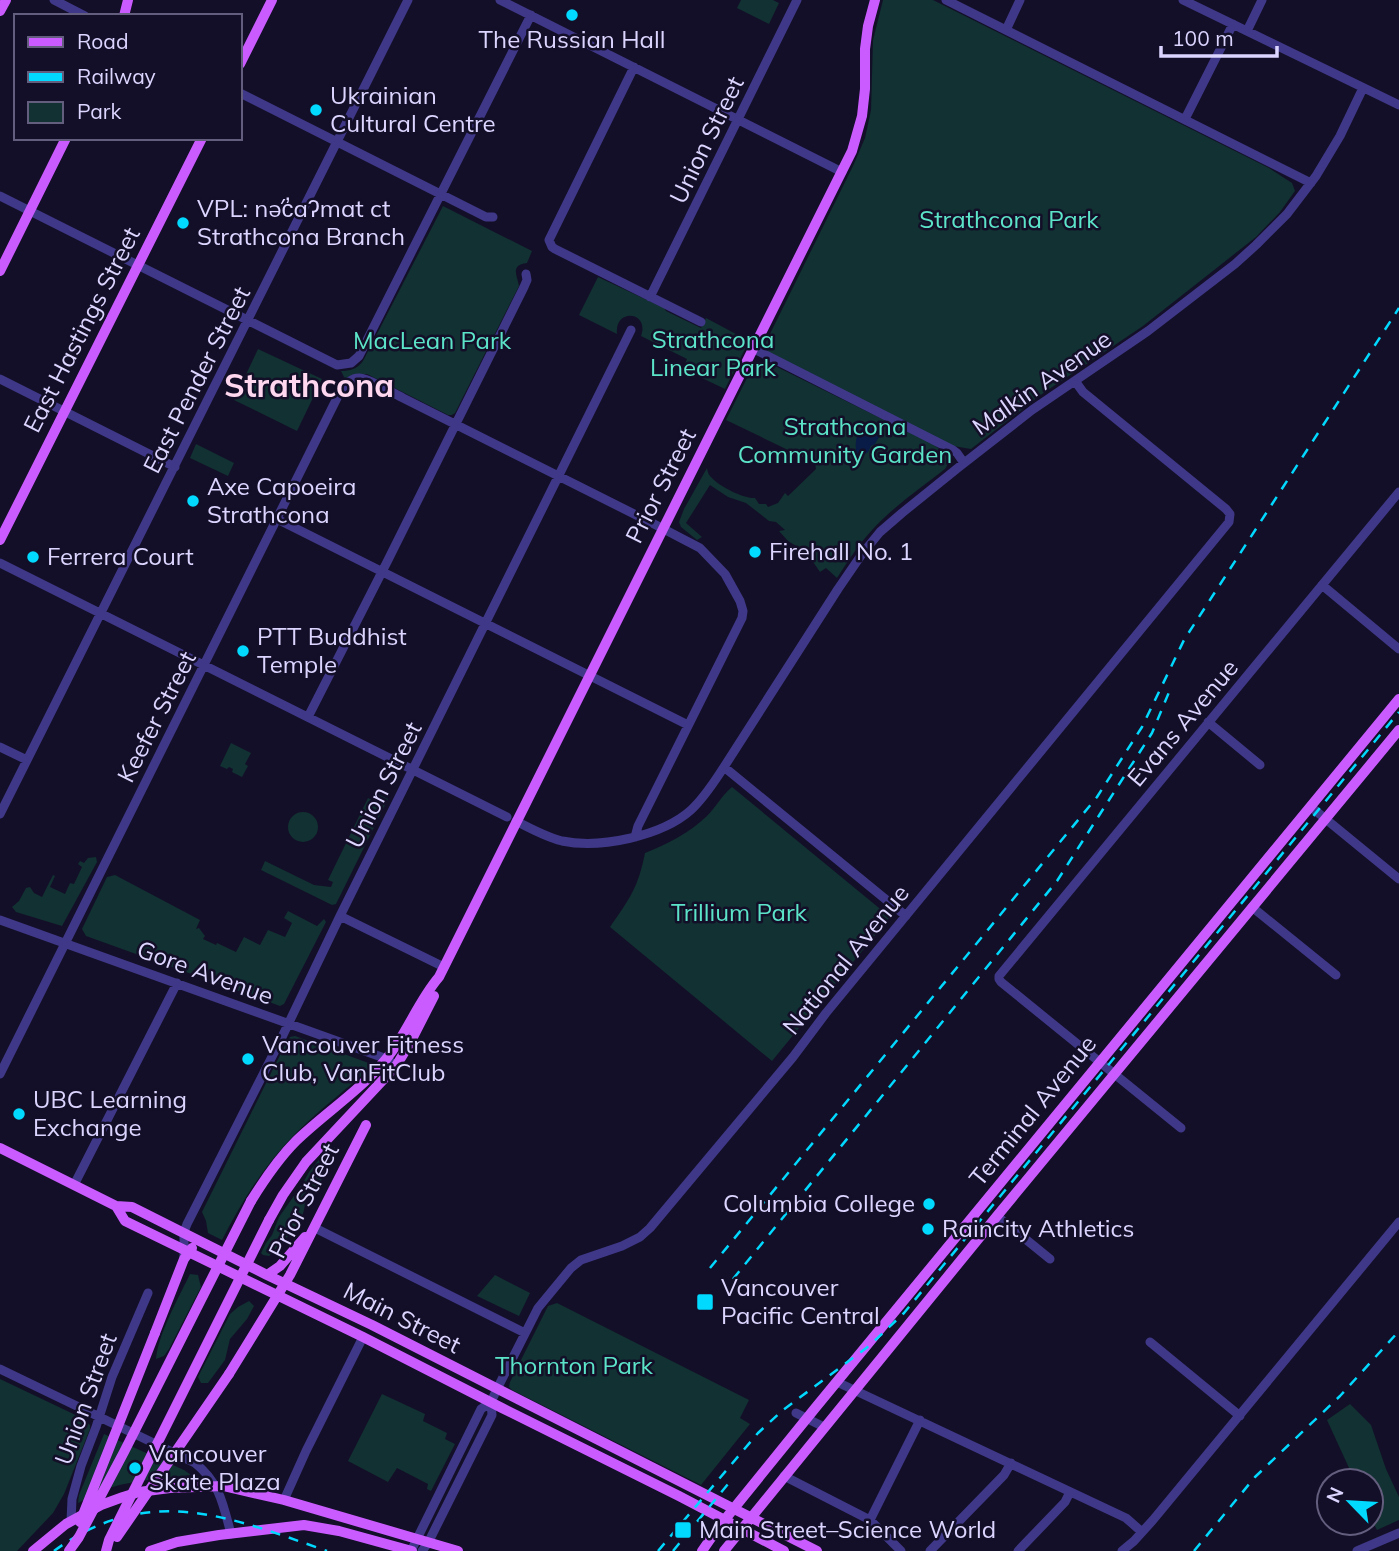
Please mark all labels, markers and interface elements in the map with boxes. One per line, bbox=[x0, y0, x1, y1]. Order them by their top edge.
marker: The Russian Hall bbox=[564, 7, 580, 23]
legend bbox=[14, 14, 242, 140]
scale bar bbox=[1161, 14, 1276, 58]
place label: The Russian Hall bbox=[479, 24, 665, 54]
text: 100 m bbox=[1172, 25, 1234, 51]
text: Road bbox=[77, 28, 128, 54]
text: Railway bbox=[77, 63, 156, 89]
street label: Union Street bbox=[662, 71, 750, 208]
place label: Ukrainian Cultural Centre bbox=[330, 80, 496, 138]
text: Park bbox=[77, 98, 121, 124]
marker: Ukrainian Cultural Centre bbox=[308, 102, 324, 118]
place label: VPL: nə́c̓aʔmat ct Strathcona Branch bbox=[197, 193, 405, 251]
park label: Strathcona Park bbox=[919, 204, 1099, 234]
marker: VPL: nə́c̓aʔmat ct Strathcona Branch bbox=[175, 215, 191, 231]
street label: East Hastings Street bbox=[16, 222, 146, 437]
street label: East Pender Street bbox=[136, 281, 256, 478]
street label: Malkin Avenue bbox=[966, 323, 1117, 441]
park label: Strathcona Linear Park bbox=[650, 324, 777, 382]
park label: MacLean Park bbox=[353, 325, 512, 355]
district label: Strathcona bbox=[224, 365, 394, 405]
park label: Strathcona Community Garden bbox=[738, 411, 952, 469]
street label: Prior Street bbox=[618, 423, 702, 548]
place label: Axe Capoeira Strathcona bbox=[207, 471, 356, 529]
marker: Axe Capoeira Strathcona bbox=[185, 493, 201, 509]
place label: Firehall No. 1 bbox=[769, 536, 913, 566]
place label: Ferrera Court bbox=[47, 541, 194, 571]
marker: Firehall No. 1 bbox=[747, 544, 763, 560]
marker: Ferrera Court bbox=[25, 549, 41, 565]
place label: PTT Buddhist Temple bbox=[257, 621, 407, 679]
marker: PTT Buddhist Temple bbox=[235, 643, 251, 659]
street label: Keefer Street bbox=[110, 646, 202, 787]
street label: Evans Avenue bbox=[1120, 653, 1244, 792]
street label: Union Street bbox=[338, 716, 428, 853]
street label: National Avenue bbox=[776, 878, 915, 1040]
park label: Trillium Park bbox=[671, 897, 808, 927]
street label: Gore Avenue bbox=[133, 934, 278, 1011]
place label: Vancouver Fitness Club, VanFitClub bbox=[262, 1029, 464, 1087]
street label: Terminal Avenue bbox=[962, 1029, 1102, 1192]
marker: Vancouver Fitness Club, VanFitClub bbox=[240, 1051, 256, 1067]
place label: UBC Learning Exchange bbox=[33, 1084, 187, 1142]
marker: UBC Learning Exchange bbox=[11, 1106, 27, 1122]
street label: Prior Street bbox=[261, 1138, 345, 1263]
place label: Columbia College bbox=[723, 1188, 915, 1218]
marker: Columbia College bbox=[921, 1196, 937, 1212]
place label: Raincity Athletics bbox=[942, 1213, 1134, 1243]
marker: Raincity Athletics bbox=[920, 1221, 936, 1237]
place label: Vancouver Pacific Central bbox=[721, 1272, 880, 1330]
street label: Main Street bbox=[339, 1275, 466, 1359]
marker: Vancouver Pacific Central bbox=[695, 1292, 715, 1312]
street label: Union Street bbox=[47, 1329, 123, 1468]
park label: Thornton Park bbox=[495, 1350, 654, 1380]
place label: Vancouver Skate Plaza bbox=[149, 1438, 281, 1496]
marker: Vancouver Skate Plaza bbox=[127, 1460, 143, 1476]
north arrow bbox=[1315, 1467, 1385, 1537]
text: N bbox=[1321, 1483, 1349, 1506]
place label: Main Street–Science World bbox=[699, 1514, 996, 1544]
marker: Main Street–Science World bbox=[673, 1520, 693, 1540]

